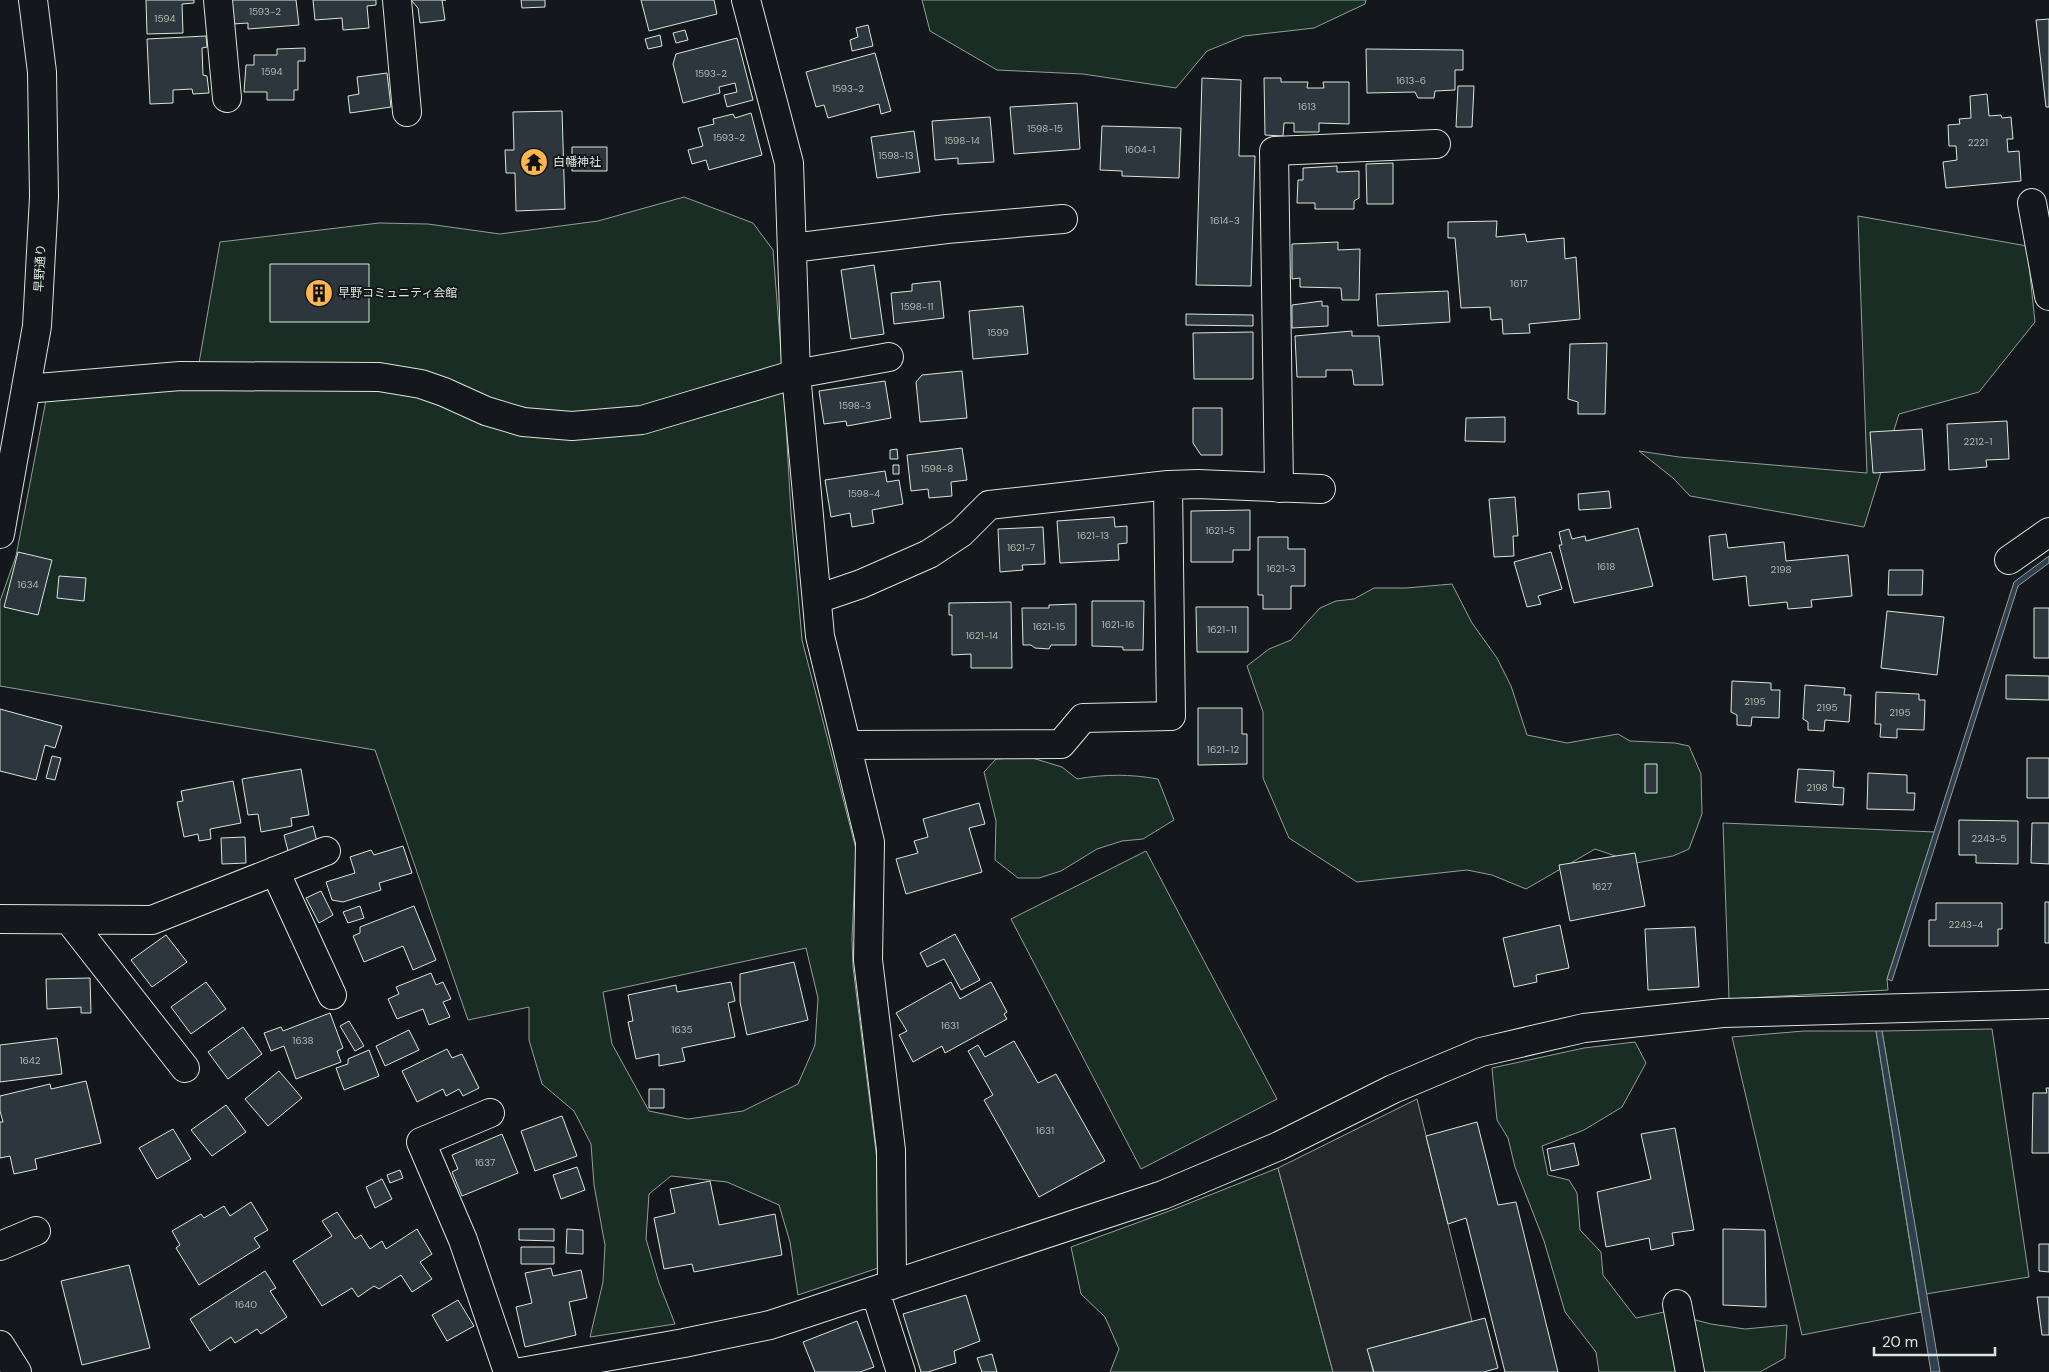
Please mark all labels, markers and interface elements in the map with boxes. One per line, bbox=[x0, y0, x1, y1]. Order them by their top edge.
house number: 1593-2 bbox=[249, 5, 281, 18]
house number: 1594 bbox=[154, 12, 176, 25]
house number: 1594 bbox=[261, 65, 283, 78]
house number: 1593-2 bbox=[695, 67, 727, 80]
house number: 1613-6 bbox=[1396, 74, 1426, 87]
house number: 1593-2 bbox=[832, 82, 864, 95]
house number: 1613 bbox=[1298, 100, 1316, 113]
house number: 1598-15 bbox=[1027, 122, 1063, 135]
house number: 1593-2 bbox=[713, 131, 745, 144]
house number: 1598-14 bbox=[944, 134, 980, 147]
house number: 2221 bbox=[1968, 136, 1988, 149]
house number: 1604-1 bbox=[1125, 143, 1155, 156]
temple icon: 白幡神社 bbox=[519, 147, 549, 177]
house number: 1598-13 bbox=[878, 149, 914, 162]
place label: 白幡神社 bbox=[553, 154, 601, 170]
house number: 1614-3 bbox=[1210, 214, 1240, 227]
street label: 早野通り bbox=[31, 244, 49, 292]
house number: 1617 bbox=[1510, 277, 1528, 290]
building icon: 早野コミュニティ会館 bbox=[304, 278, 334, 308]
place label: 早野コミュニティ会館 bbox=[338, 285, 457, 301]
house number: 1598-11 bbox=[901, 300, 933, 313]
house number: 1599 bbox=[987, 326, 1009, 339]
house number: 1598-3 bbox=[839, 399, 871, 412]
house number: 2212-1 bbox=[1964, 435, 1992, 448]
house number: 1598-8 bbox=[921, 462, 953, 475]
house number: 1598-4 bbox=[848, 487, 880, 500]
house number: 1621-5 bbox=[1205, 524, 1235, 537]
house number: 1621-13 bbox=[1077, 529, 1109, 542]
house number: 1621-7 bbox=[1007, 541, 1035, 554]
house number: 1618 bbox=[1597, 560, 1615, 573]
house number: 1621-3 bbox=[1266, 562, 1296, 575]
house number: 2198 bbox=[1770, 563, 1792, 576]
house number: 1634 bbox=[17, 578, 39, 591]
house number: 1621-16 bbox=[1102, 618, 1134, 631]
house number: 1621-15 bbox=[1033, 620, 1065, 633]
house number: 1621-11 bbox=[1207, 623, 1237, 636]
house number: 1621-14 bbox=[966, 629, 998, 642]
house number: 2195 bbox=[1744, 695, 1766, 708]
house number: 2195 bbox=[1816, 701, 1838, 714]
house number: 2195 bbox=[1889, 706, 1911, 719]
house number: 1621-12 bbox=[1207, 743, 1239, 756]
house number: 2198 bbox=[1806, 781, 1828, 794]
house number: 2243-5 bbox=[1972, 832, 2006, 845]
house number: 1627 bbox=[1592, 880, 1612, 893]
house number: 2243-4 bbox=[1949, 918, 1983, 931]
house number: 1631 bbox=[941, 1019, 959, 1032]
house number: 1635 bbox=[671, 1023, 693, 1036]
house number: 1638 bbox=[292, 1034, 314, 1047]
house number: 1642 bbox=[19, 1054, 41, 1067]
house number: 1631 bbox=[1036, 1124, 1054, 1137]
house number: 1637 bbox=[475, 1156, 495, 1169]
house number: 1640 bbox=[235, 1298, 257, 1311]
scale bar bbox=[1874, 1324, 1995, 1356]
text: 20 m bbox=[1882, 1332, 1918, 1352]

